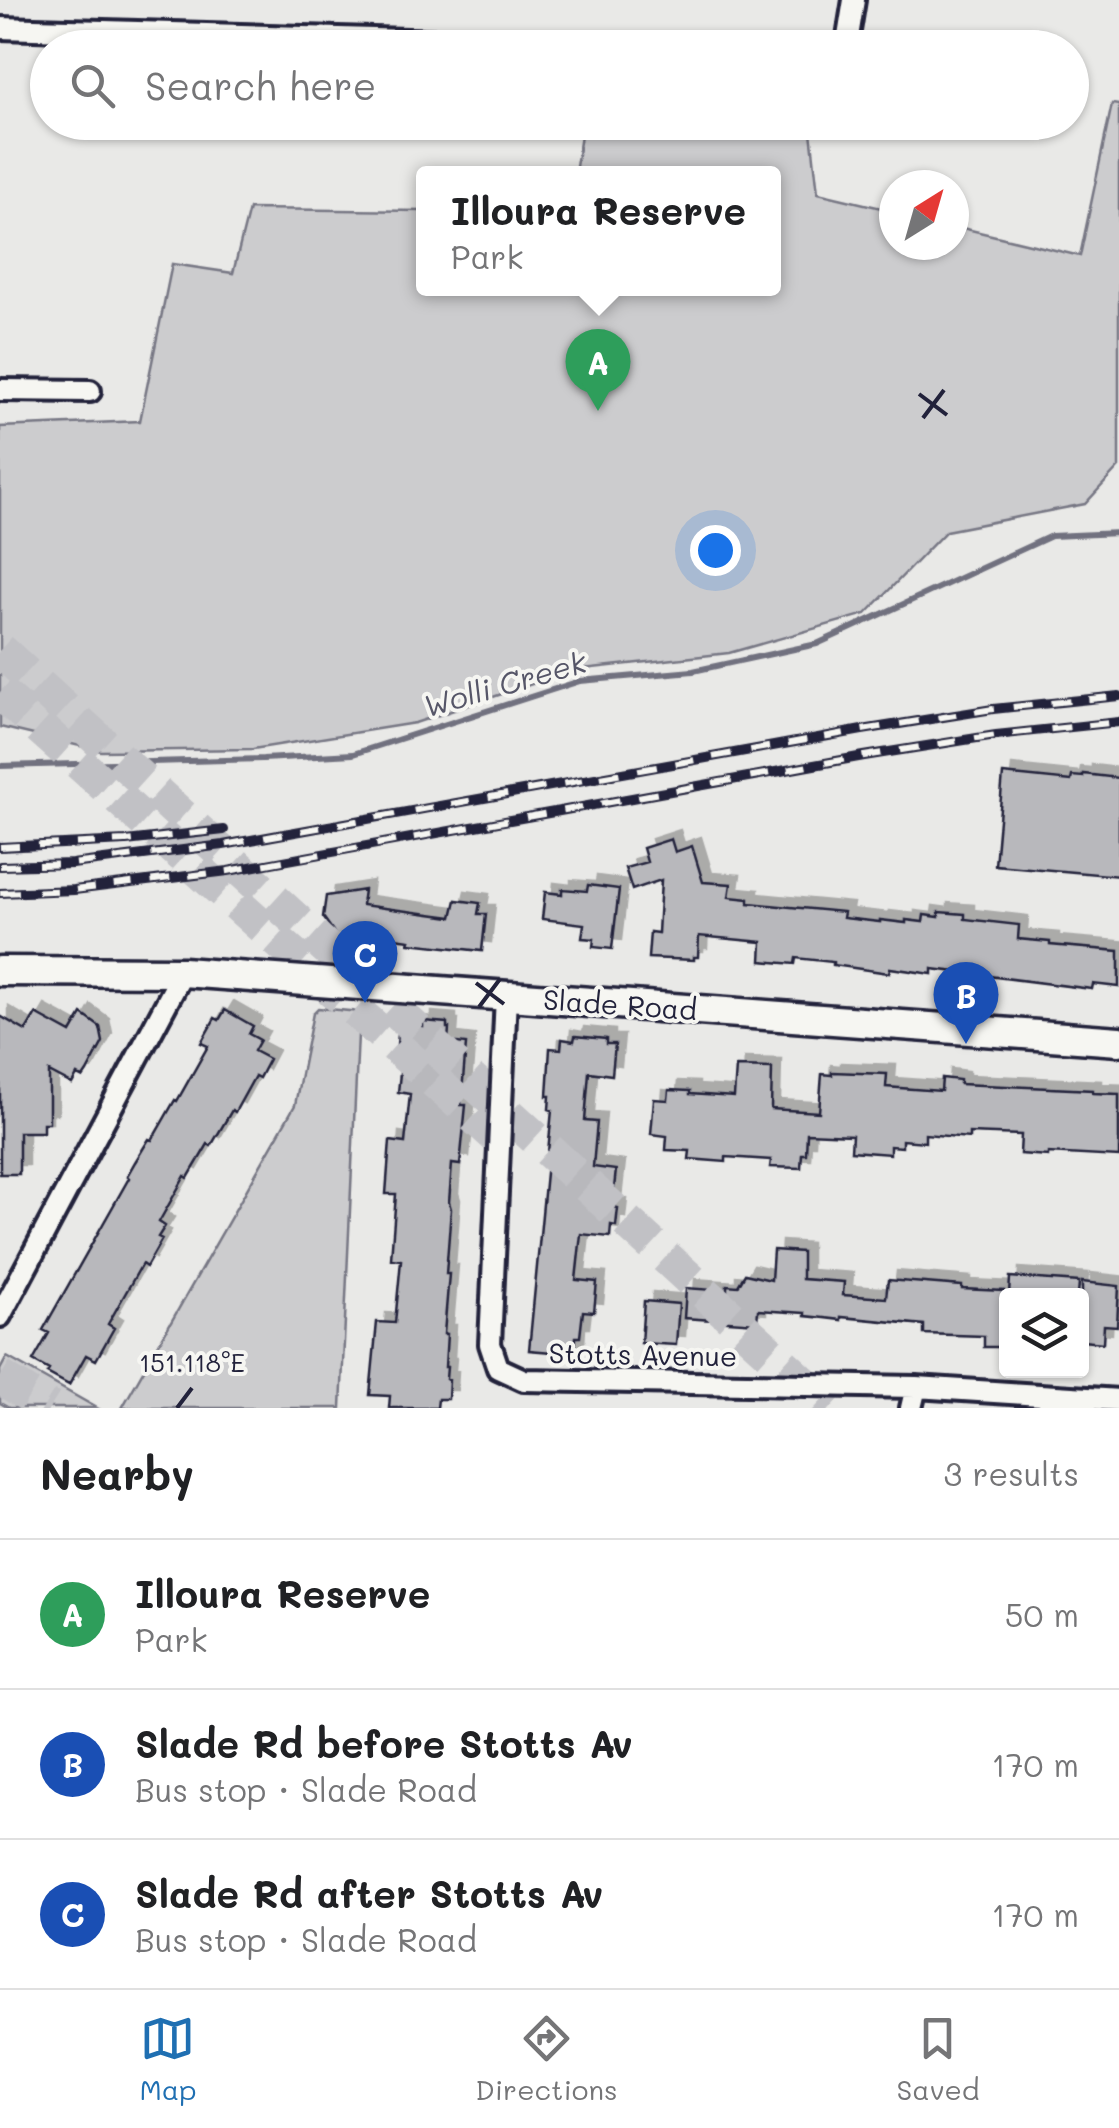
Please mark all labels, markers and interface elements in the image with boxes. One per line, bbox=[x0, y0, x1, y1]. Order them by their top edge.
search box bbox=[30, 30, 1089, 140]
icon: search bbox=[65, 58, 120, 113]
text: Search here bbox=[145, 60, 376, 110]
popup bbox=[416, 166, 781, 296]
north arrow bbox=[879, 170, 969, 260]
text: Illoura Reserve bbox=[451, 185, 746, 235]
text: Park bbox=[451, 235, 523, 277]
pin: A bbox=[566, 328, 630, 411]
your location bbox=[690, 525, 741, 576]
water label: Wolli Creek bbox=[418, 640, 591, 725]
pin: C bbox=[332, 920, 398, 1003]
pin: B bbox=[934, 962, 998, 1044]
street label: Slade Road bbox=[542, 981, 698, 1027]
map controls bbox=[999, 1288, 1089, 1378]
button: layers bbox=[999, 1288, 1089, 1378]
street label: Stotts Avenue bbox=[548, 1334, 738, 1374]
text: 151.118°E bbox=[139, 1346, 245, 1378]
text: Nearby bbox=[40, 1446, 194, 1501]
text: 3 results bbox=[943, 1452, 1079, 1494]
text: Illoura Reserve bbox=[135, 1568, 430, 1618]
text: A bbox=[61, 1593, 84, 1635]
text: 50 m bbox=[1005, 1593, 1079, 1635]
text: Park bbox=[135, 1618, 208, 1660]
text: Slade Rd before Stotts Av bbox=[135, 1718, 633, 1768]
text: B bbox=[62, 1743, 83, 1785]
text: 170 m bbox=[991, 1743, 1079, 1785]
text: Bus stop · Slade Road bbox=[135, 1768, 477, 1810]
text: Slade Rd after Stotts Av bbox=[135, 1868, 603, 1918]
text: C bbox=[61, 1893, 84, 1935]
text: 170 m bbox=[991, 1893, 1079, 1935]
text: Bus stop · Slade Road bbox=[135, 1918, 477, 1960]
tab: Map bbox=[139, 2011, 196, 2107]
tab: Directions bbox=[475, 2011, 618, 2107]
tab: Saved bbox=[896, 2011, 980, 2107]

